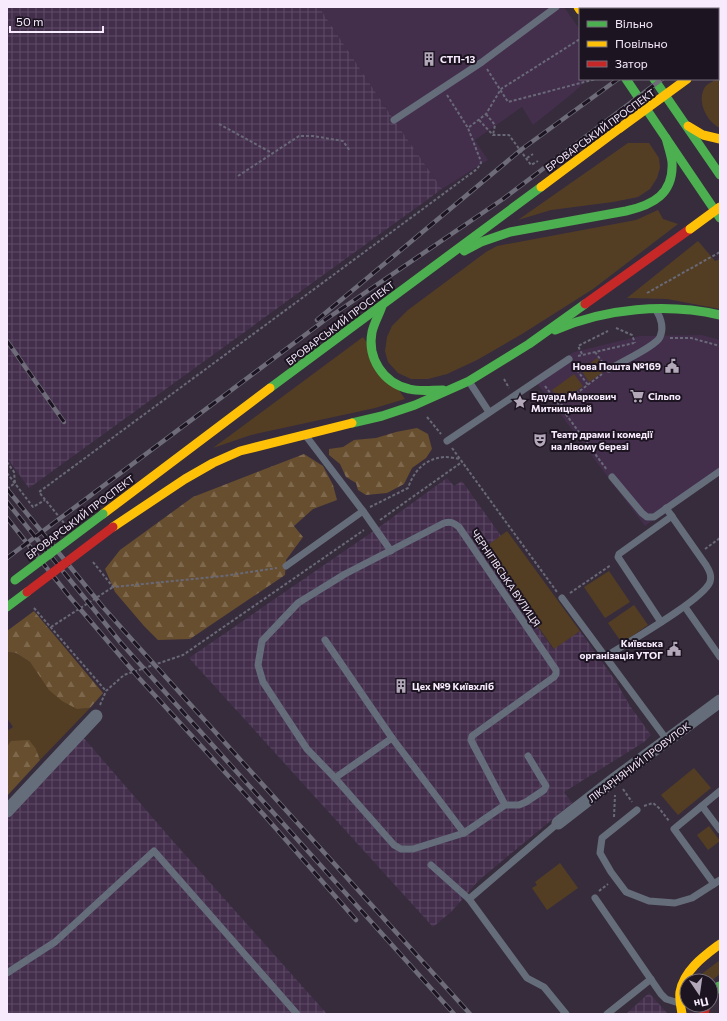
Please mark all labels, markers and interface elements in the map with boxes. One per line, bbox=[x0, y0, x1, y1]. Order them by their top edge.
scale bar bbox=[10, 8, 103, 34]
legend bbox=[579, 8, 719, 80]
text: 50 m bbox=[16, 14, 44, 28]
text: Вільно bbox=[615, 16, 653, 30]
text: Повільно bbox=[615, 36, 668, 50]
building icon: СТП-13 bbox=[421, 51, 437, 67]
place label: СТП-13 bbox=[440, 53, 476, 65]
text: Затор bbox=[615, 56, 648, 70]
street label: БРОВАРСЬКИЙ ПРОСПЕКТ bbox=[543, 86, 658, 174]
street label: БРОВАРСЬКИЙ ПРОСПЕКТ bbox=[284, 278, 397, 368]
public building icon: Нова Пошта №169 bbox=[664, 358, 680, 374]
place label: Нова Пошта №169 bbox=[573, 360, 661, 372]
supermarket icon: Сільпо bbox=[629, 388, 645, 404]
place label: Едуард Маркович Митницький bbox=[531, 390, 616, 414]
place label: Сільпо bbox=[648, 390, 681, 402]
place icon: Едуард Маркович Митницький bbox=[512, 394, 528, 410]
place label: Театр драми і комедії на лівому березі bbox=[551, 428, 654, 452]
theatre icon: Театр драми і комедії на лівому березі bbox=[532, 432, 548, 448]
street label: БРОВАРСЬКИЙ ПРОСПЕКТ bbox=[24, 472, 137, 562]
street label: ЧЕРНІГІВСЬКА ВУЛИЦЯ bbox=[469, 527, 543, 629]
place label: Київська організація УТОГ bbox=[579, 637, 663, 661]
public building icon: Київська організація УТОГ bbox=[666, 641, 682, 657]
building icon: Цех №9 Київхліб bbox=[393, 678, 409, 694]
place label: Цех №9 Київхліб bbox=[412, 680, 494, 692]
street label: ЛІКАРНЯНИЙ ПРОВУЛОК bbox=[585, 719, 693, 804]
north arrow bbox=[679, 973, 719, 1013]
text: Пн bbox=[693, 995, 710, 1011]

